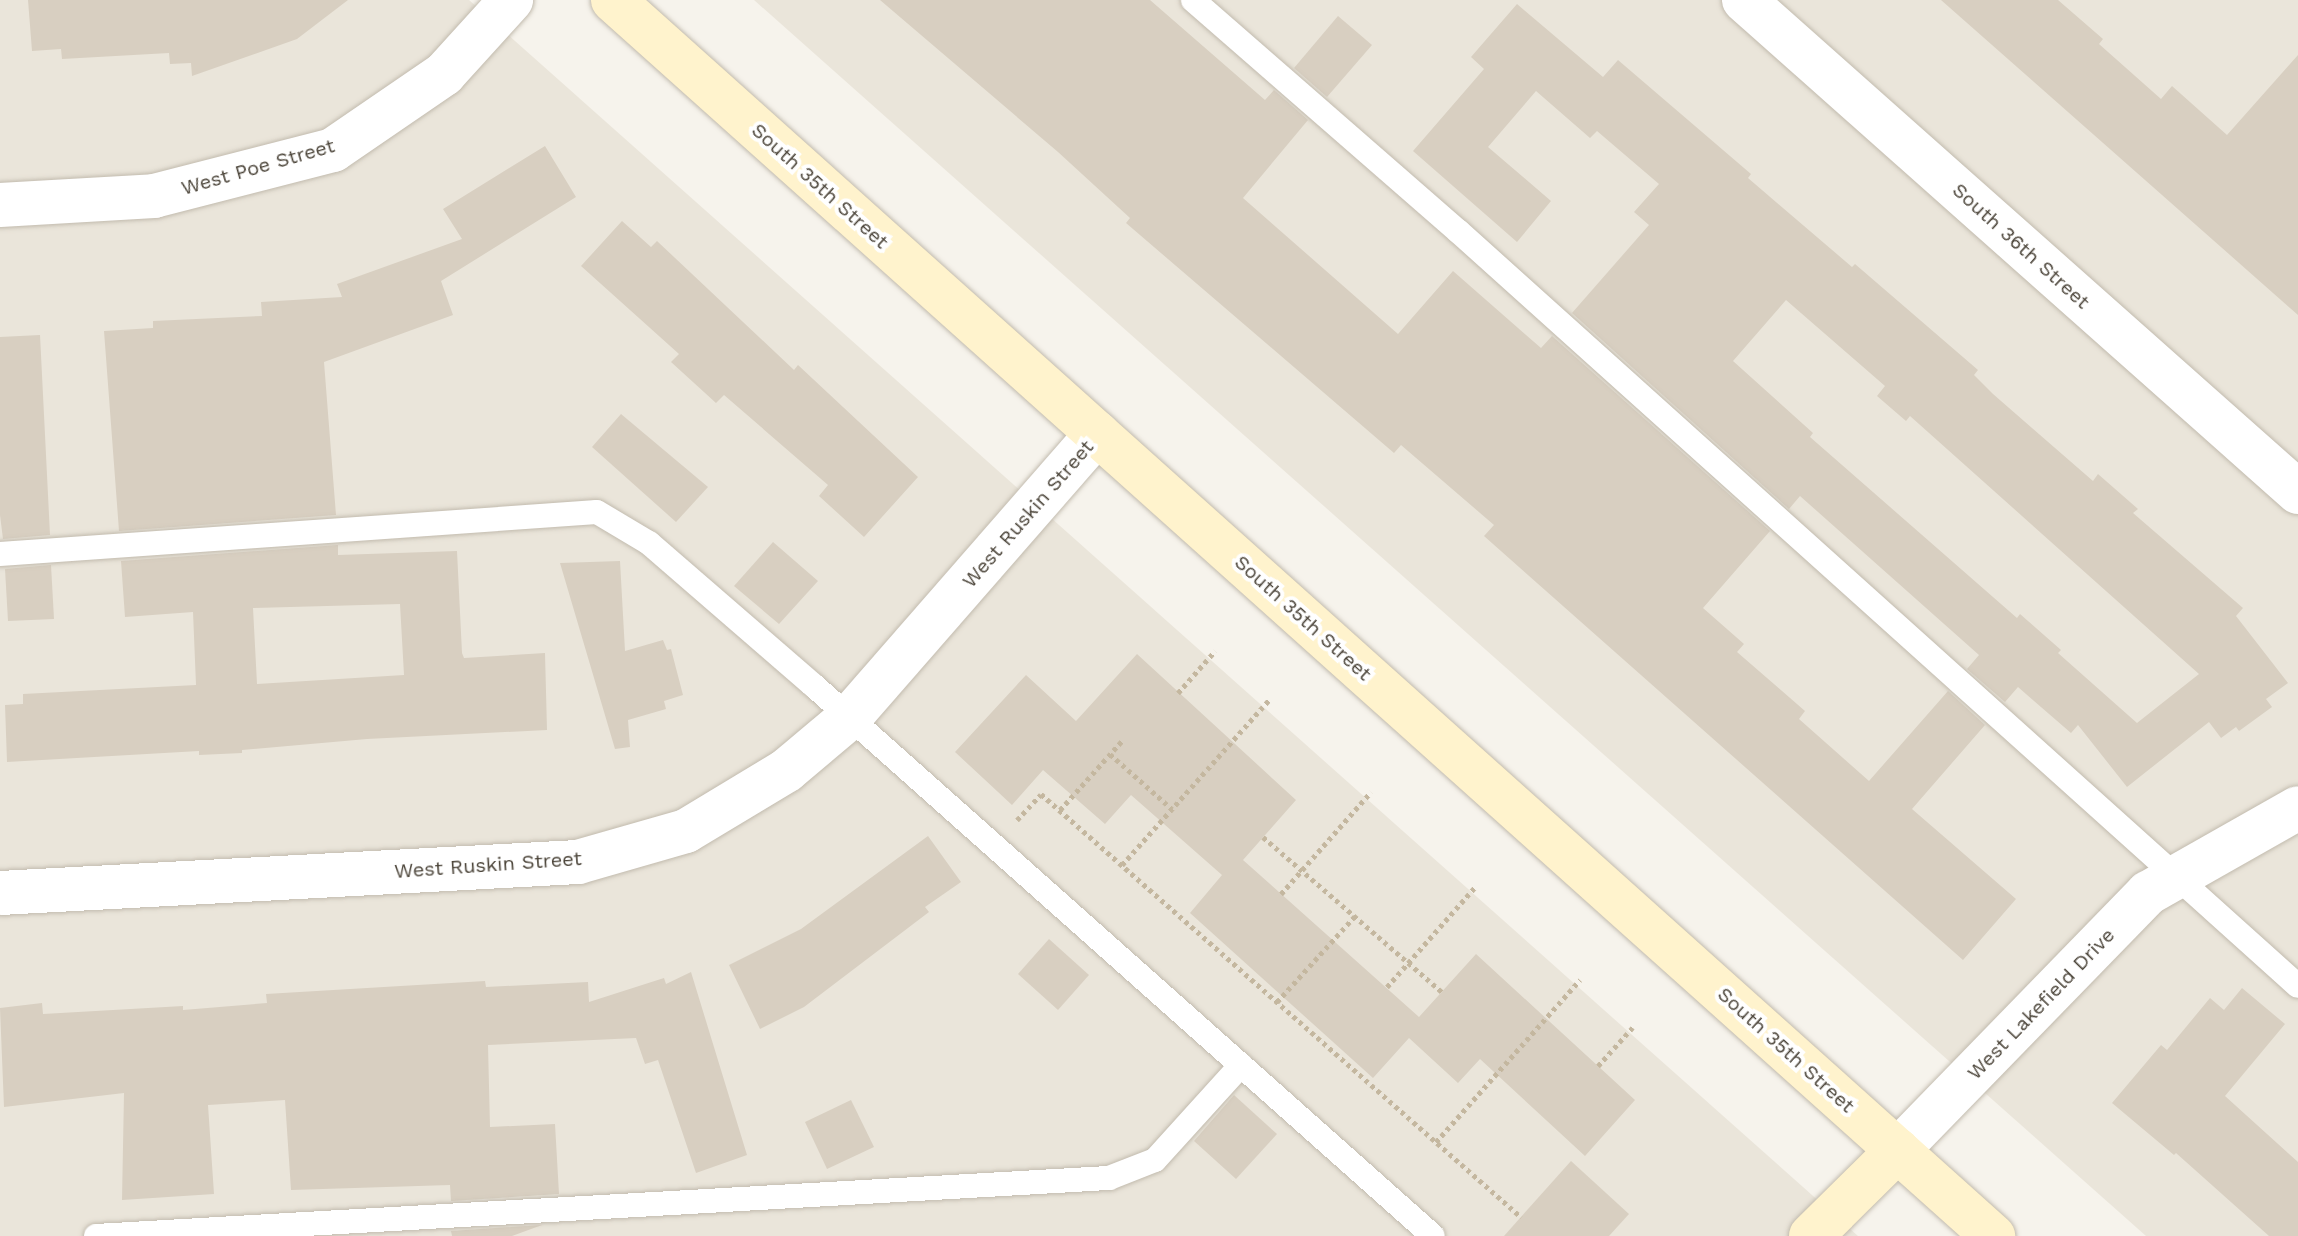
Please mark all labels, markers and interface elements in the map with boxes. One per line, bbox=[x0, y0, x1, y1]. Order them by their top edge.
street label: South 35th Street bbox=[747, 118, 893, 254]
street label: West Poe Street bbox=[179, 134, 337, 200]
street label: South 36th Street bbox=[1947, 178, 2095, 314]
street label: West Ruskin Street bbox=[957, 435, 1099, 593]
street label: South 35th Street bbox=[1230, 550, 1376, 686]
street label: West Ruskin Street bbox=[393, 846, 583, 884]
street label: West Lakefield Drive bbox=[1962, 923, 2120, 1085]
street label: South 35th Street bbox=[1713, 982, 1859, 1118]

